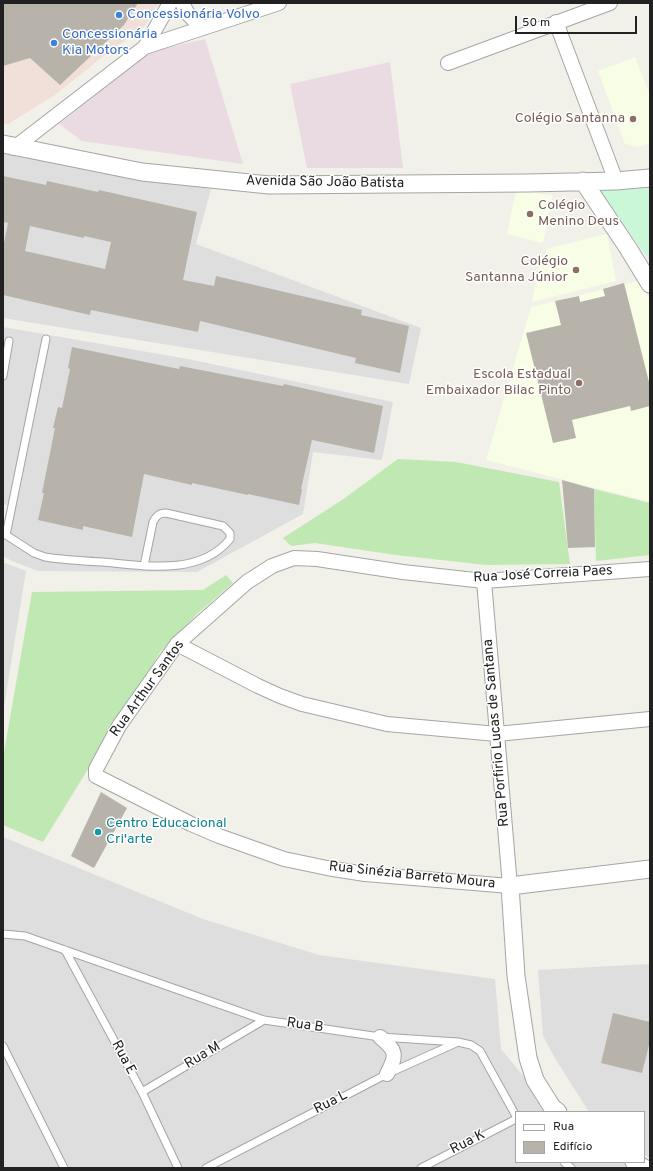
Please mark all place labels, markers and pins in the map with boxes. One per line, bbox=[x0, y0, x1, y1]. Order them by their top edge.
place label: Concessionária Volvo bbox=[127, 7, 260, 23]
marker: Concessionária Volvo bbox=[114, 10, 124, 20]
place label: Concessionária Kia Motors bbox=[62, 27, 157, 60]
marker: Concessionária Kia Motors bbox=[49, 38, 59, 48]
place label: Colégio Santanna bbox=[515, 111, 625, 127]
marker: Colégio Santanna bbox=[628, 114, 638, 124]
place label: Colégio Menino Deus bbox=[538, 198, 619, 230]
marker: Colégio Menino Deus bbox=[525, 209, 535, 219]
place label: Colégio Santanna Júnior bbox=[465, 254, 568, 286]
marker: Colégio Santanna Júnior bbox=[571, 265, 581, 275]
place label: Escola Estadual Embaixador Bilac Pinto bbox=[426, 367, 571, 400]
marker: Escola Estadual Embaixador Bilac Pinto bbox=[574, 378, 584, 388]
place label: Centro Educacional Cri'arte bbox=[106, 816, 227, 848]
marker: Centro Educacional Cri'arte bbox=[93, 827, 103, 837]

